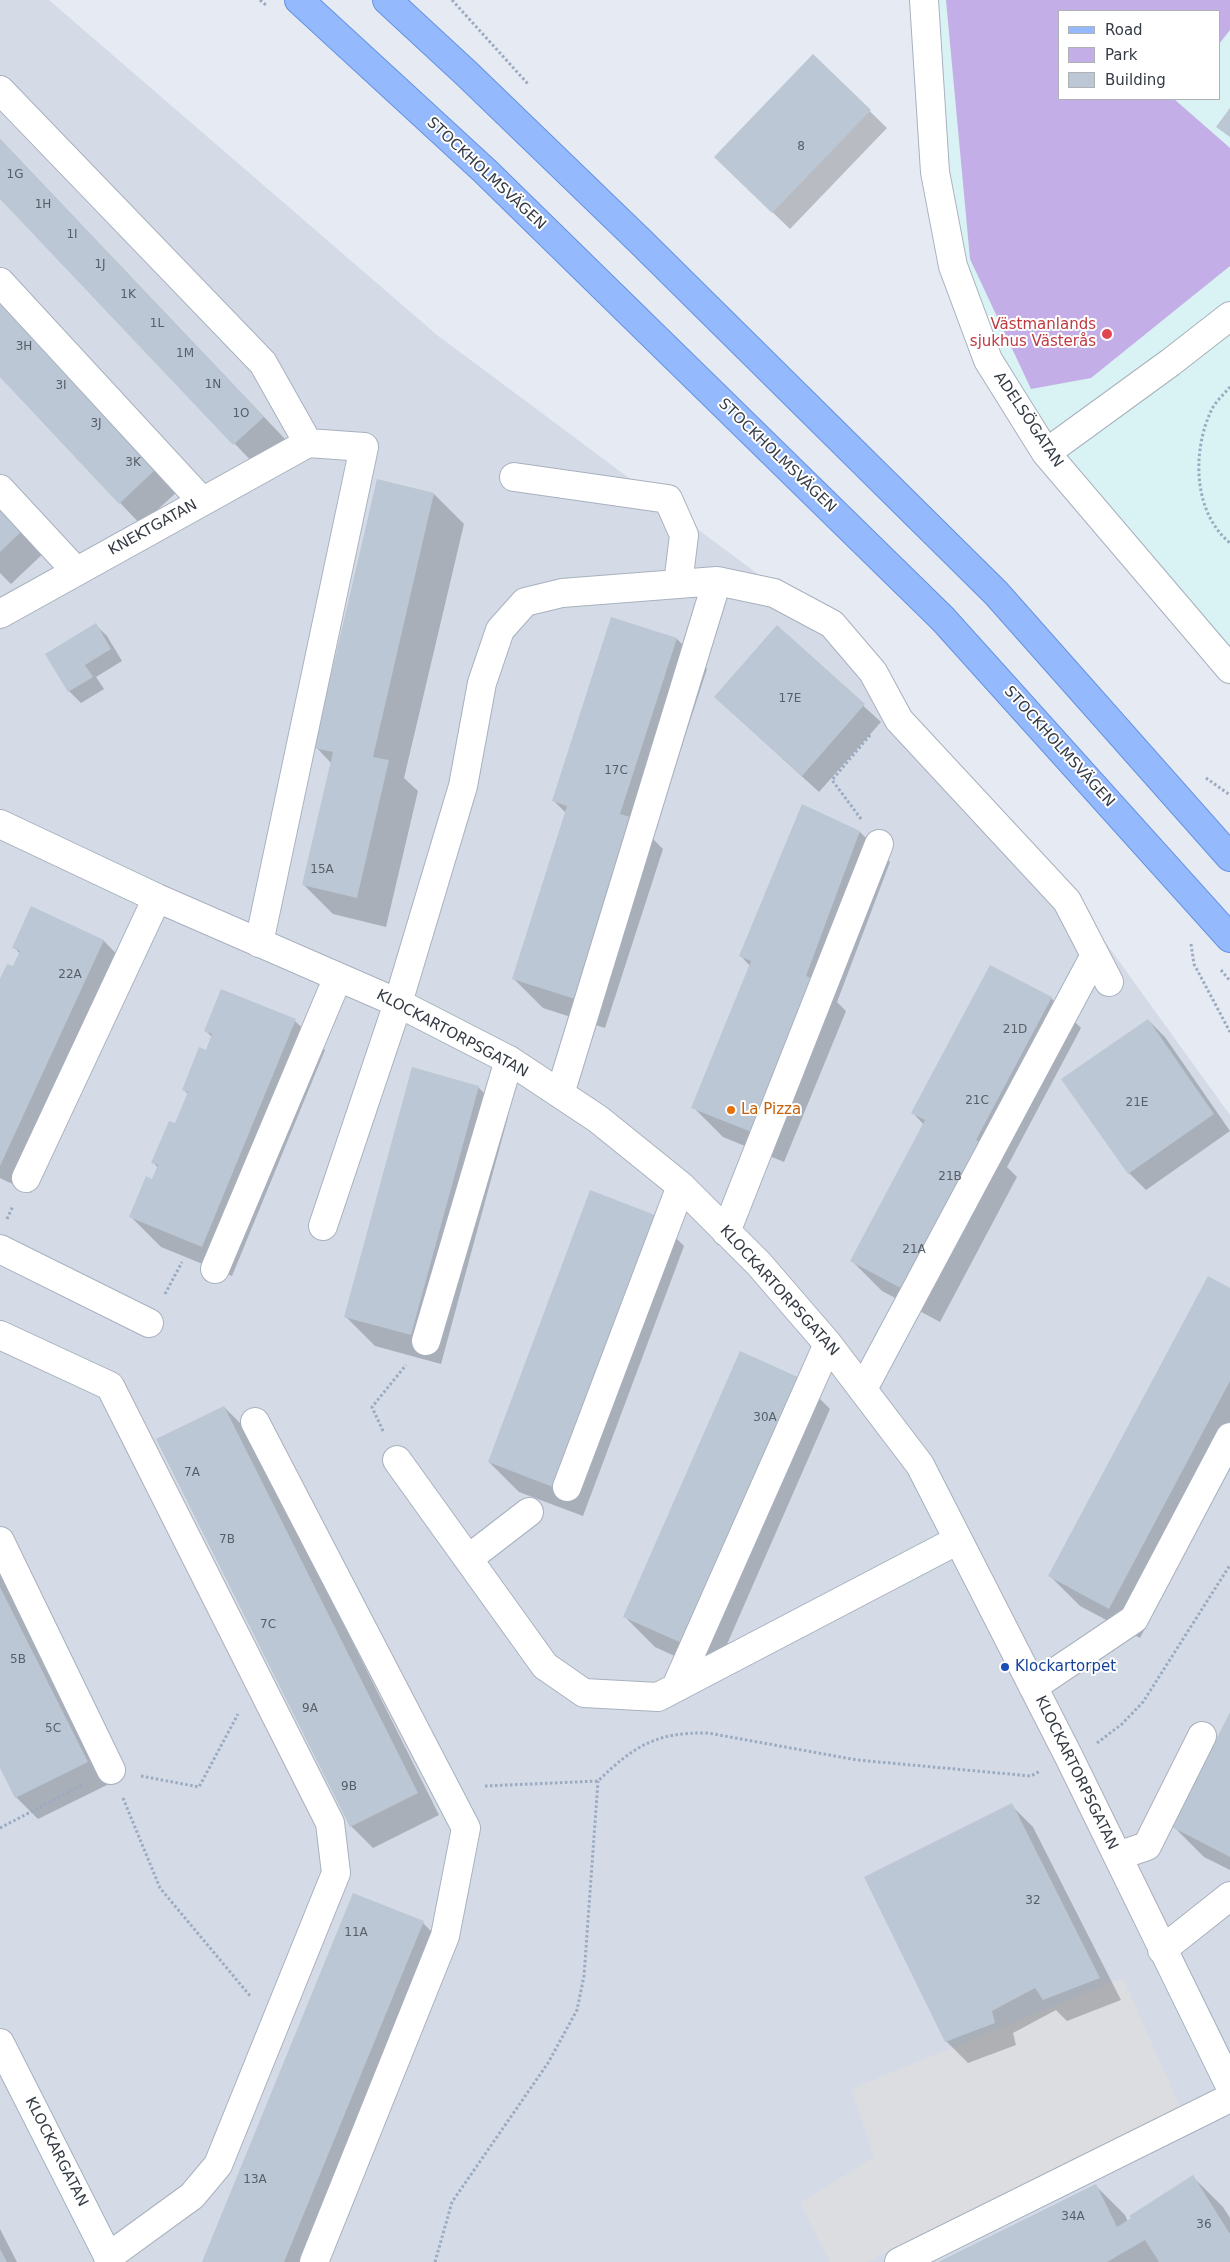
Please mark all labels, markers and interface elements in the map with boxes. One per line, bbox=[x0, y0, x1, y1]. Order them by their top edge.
legend bbox=[1058, 10, 1220, 100]
text: Road bbox=[1105, 21, 1143, 39]
text: Park bbox=[1105, 46, 1137, 64]
text: Building bbox=[1105, 71, 1166, 89]
street label: STOCKHOLMSVÄGEN bbox=[423, 114, 549, 234]
house number: 8 bbox=[797, 140, 805, 154]
house number: 1G bbox=[7, 168, 23, 182]
house number: 1H bbox=[35, 198, 51, 212]
house number: 1I bbox=[66, 228, 78, 242]
house number: 1J bbox=[94, 258, 106, 272]
house number: 1K bbox=[120, 288, 136, 302]
place label: Västmanlands sjukhus Västerås bbox=[970, 316, 1096, 351]
house number: 1L bbox=[150, 317, 164, 331]
marker: Västmanlands sjukhus Västerås bbox=[1100, 327, 1114, 341]
house number: 3H bbox=[16, 340, 32, 354]
house number: 1M bbox=[176, 347, 194, 361]
street label: ADELSÖGATAN bbox=[989, 369, 1067, 471]
house number: 1N bbox=[205, 378, 221, 392]
house number: 3I bbox=[55, 379, 67, 393]
street label: STOCKHOLMSVÄGEN bbox=[715, 395, 839, 517]
house number: 1O bbox=[232, 407, 250, 421]
house number: 3J bbox=[90, 417, 102, 431]
house number: 3K bbox=[125, 456, 141, 470]
street label: KNEKTGATAN bbox=[106, 496, 200, 560]
street label: STOCKHOLMSVÄGEN bbox=[1000, 683, 1118, 811]
house number: 17E bbox=[779, 692, 801, 706]
house number: 17C bbox=[604, 764, 628, 778]
house number: 15A bbox=[310, 863, 334, 877]
house number: 22A bbox=[58, 968, 82, 982]
street label: KLOCKARTORPSGATAN bbox=[373, 986, 531, 1082]
house number: 21D bbox=[1003, 1023, 1027, 1037]
house number: 21C bbox=[965, 1094, 989, 1108]
house number: 21E bbox=[1126, 1096, 1148, 1110]
place label: La Pizza bbox=[741, 1101, 801, 1119]
marker: La Pizza bbox=[725, 1104, 737, 1116]
house number: 21B bbox=[938, 1170, 962, 1184]
street label: KLOCKARTORPSGATAN bbox=[716, 1222, 842, 1360]
house number: 21A bbox=[902, 1243, 926, 1257]
house number: 30A bbox=[753, 1411, 777, 1425]
house number: 7A bbox=[184, 1466, 200, 1480]
house number: 7B bbox=[219, 1533, 235, 1547]
house number: 7C bbox=[260, 1618, 276, 1632]
house number: 5B bbox=[10, 1653, 26, 1667]
place label: Klockartorpet bbox=[1015, 1658, 1116, 1676]
marker: Klockartorpet bbox=[999, 1661, 1011, 1673]
street label: KLOCKARTORPSGATAN bbox=[1031, 1693, 1121, 1853]
house number: 9A bbox=[302, 1702, 318, 1716]
house number: 5C bbox=[45, 1722, 61, 1736]
house number: 9B bbox=[341, 1780, 357, 1794]
house number: 32 bbox=[1025, 1894, 1041, 1908]
house number: 11A bbox=[344, 1926, 368, 1940]
street label: KLOCKARGATAN bbox=[21, 2094, 91, 2210]
house number: 13A bbox=[243, 2173, 267, 2187]
house number: 34A bbox=[1061, 2210, 1085, 2224]
house number: 36 bbox=[1196, 2218, 1212, 2232]

